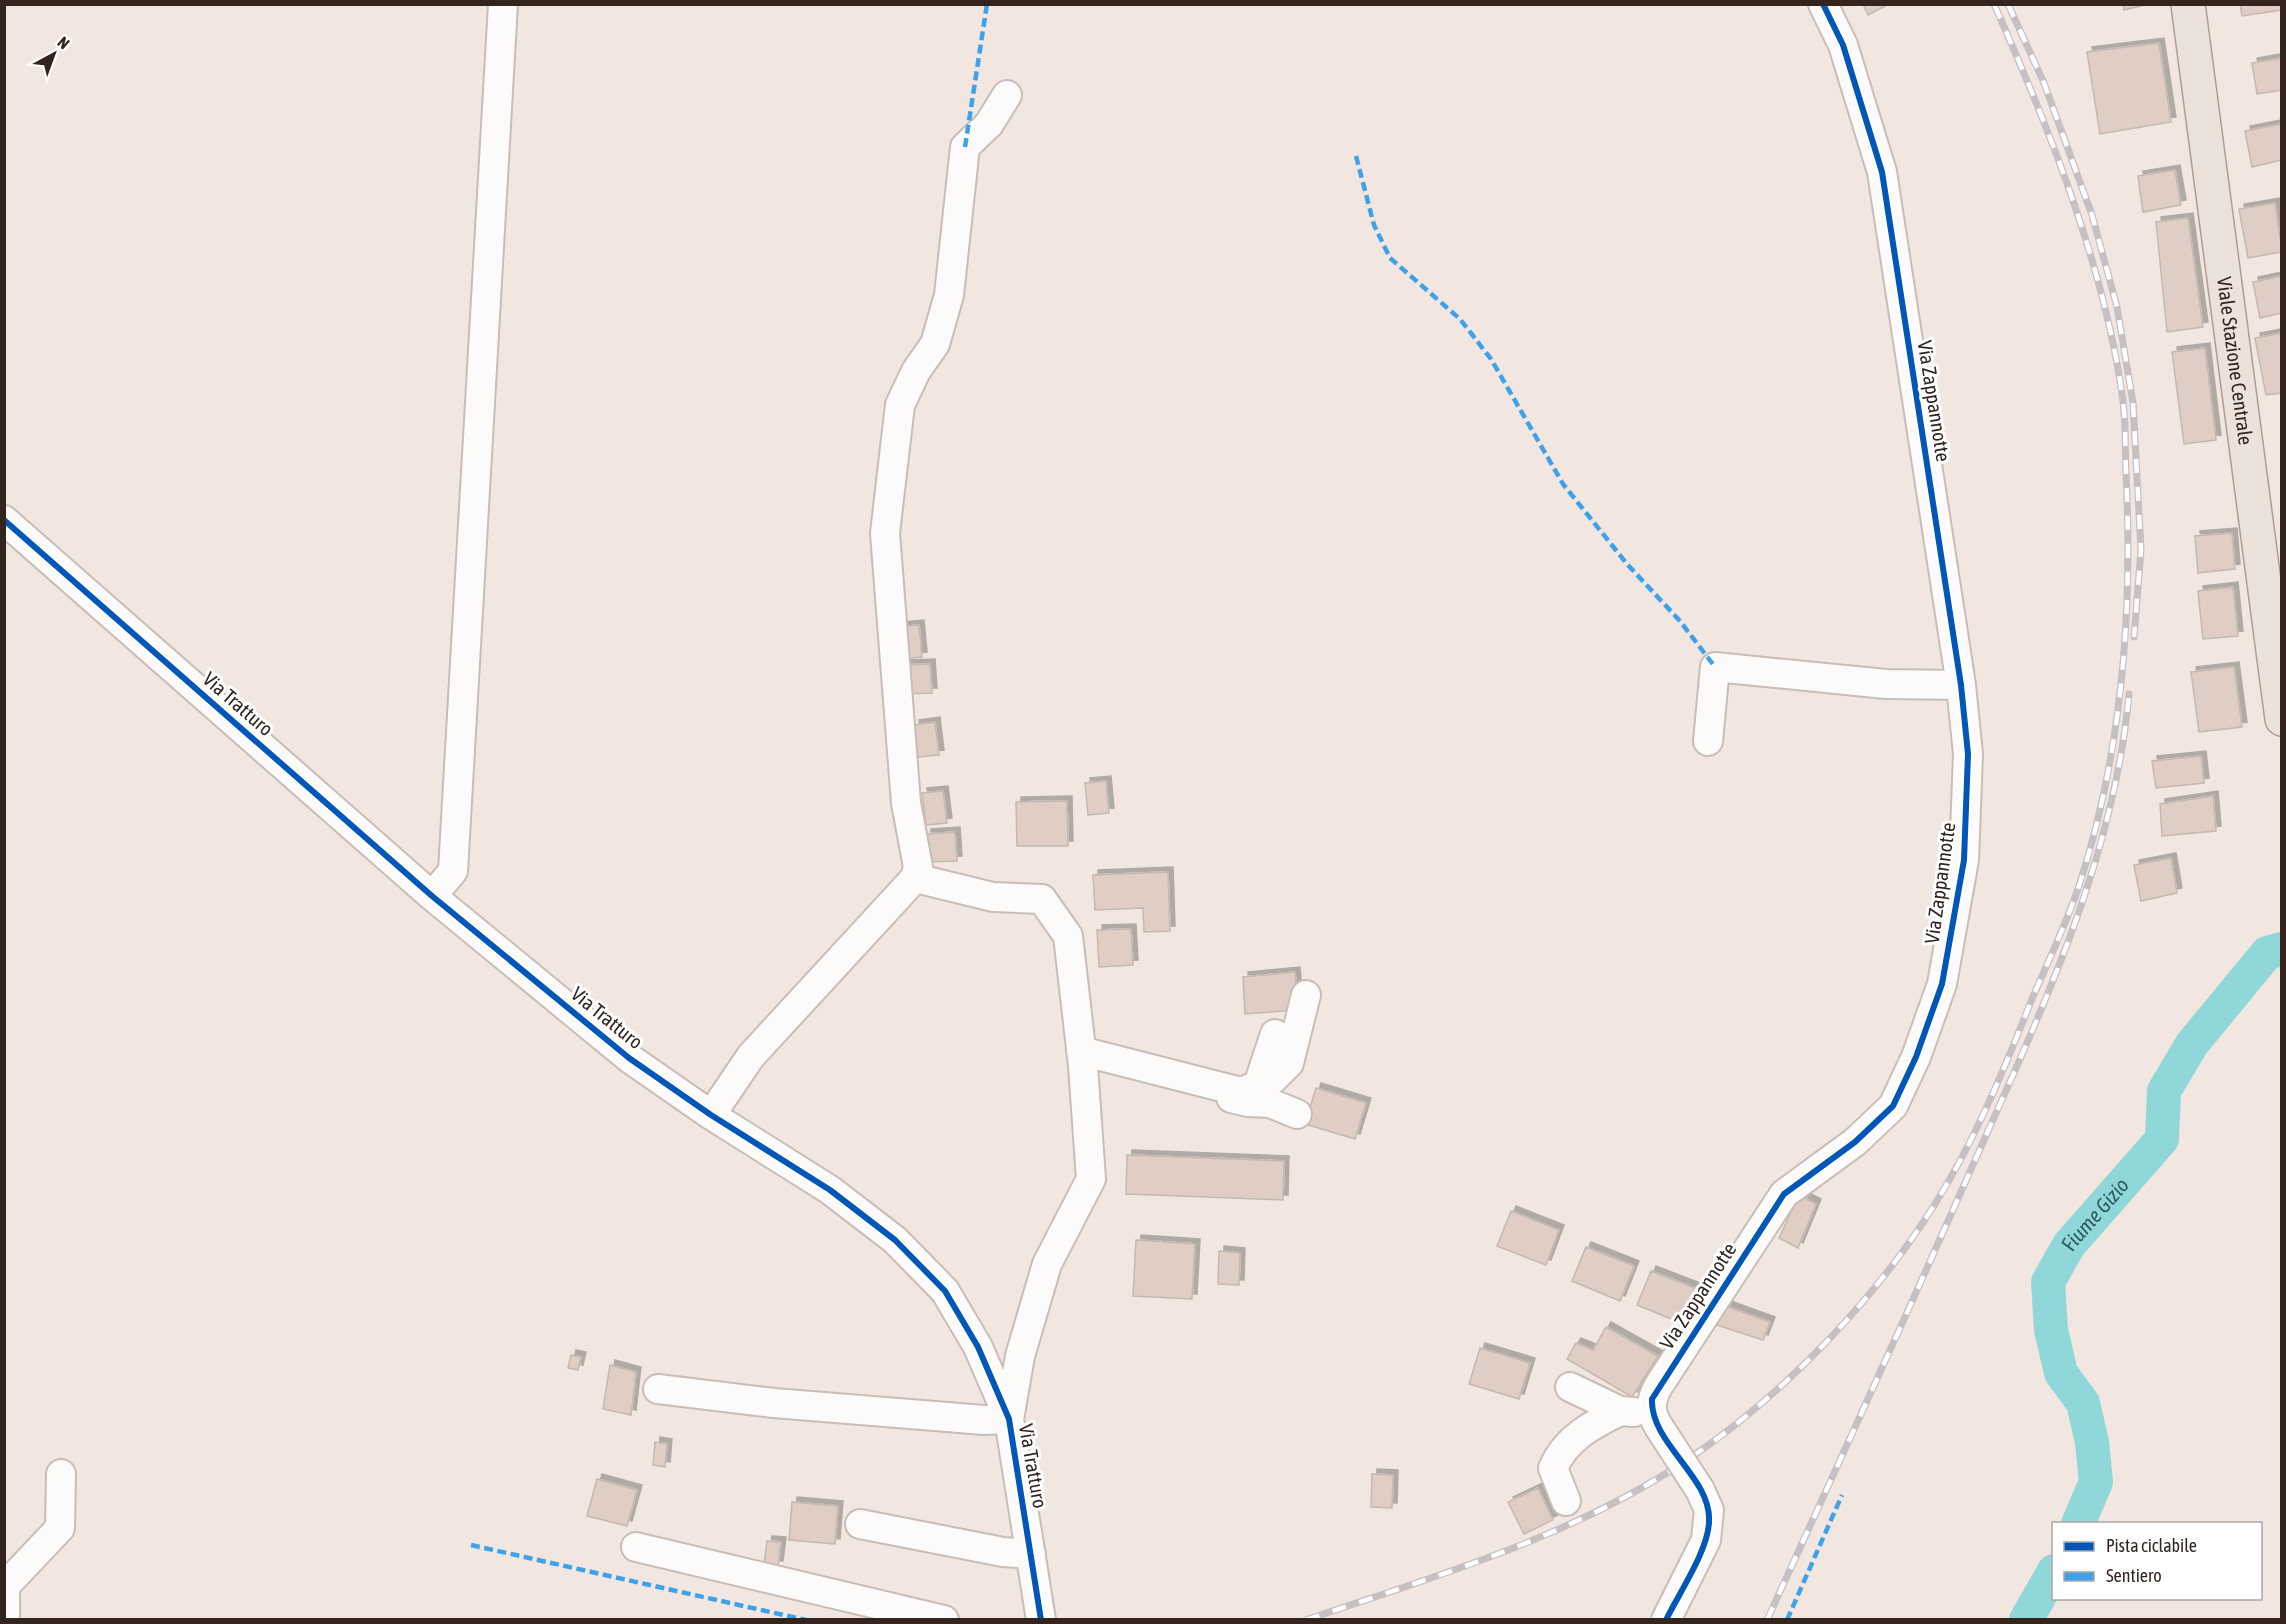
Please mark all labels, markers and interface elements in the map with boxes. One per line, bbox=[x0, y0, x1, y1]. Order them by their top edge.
north arrow bbox=[24, 24, 84, 84]
text: N bbox=[54, 33, 73, 53]
street label: Viale Stazione Centrale bbox=[2213, 275, 2258, 446]
street label: Via Zappannotte bbox=[1914, 339, 1955, 463]
street label: Via Tratturo bbox=[199, 667, 278, 740]
street label: Via Zappannotte bbox=[1920, 821, 1959, 945]
street label: Via Tratturo bbox=[567, 982, 648, 1053]
water label: Fiume Gizio bbox=[2055, 1173, 2133, 1254]
street label: Via Zappannotte bbox=[1655, 1238, 1741, 1353]
street label: Via Tratturo bbox=[1015, 1422, 1052, 1510]
legend bbox=[2052, 1522, 2262, 1600]
text: Pista ciclabile bbox=[2106, 1535, 2197, 1556]
text: Sentiero bbox=[2106, 1565, 2162, 1586]

